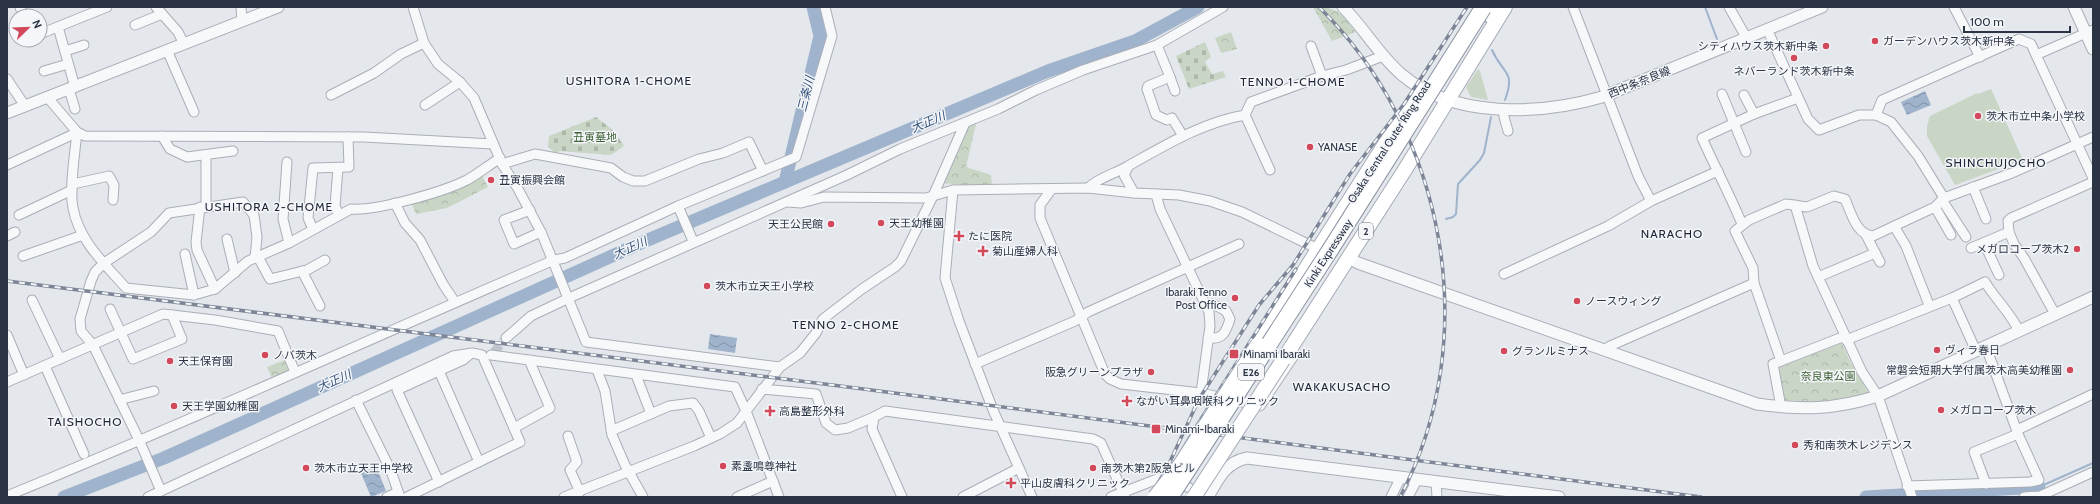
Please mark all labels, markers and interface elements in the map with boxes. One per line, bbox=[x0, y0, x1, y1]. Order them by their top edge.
north arrow bbox=[8, 8, 48, 48]
scale bar bbox=[1964, 8, 2070, 34]
text: 100 m bbox=[1970, 14, 2004, 29]
text: N bbox=[29, 18, 45, 30]
place label: ガーデンハウス茨木新中条 bbox=[1883, 34, 2015, 48]
marker: ガーデンハウス茨木新中条 bbox=[1870, 36, 1880, 46]
place label: シティハウス茨木新中条 bbox=[1698, 39, 1818, 53]
marker: シティハウス茨木新中条 bbox=[1821, 41, 1831, 51]
marker: ネバーランド茨木新中条 bbox=[1789, 53, 1799, 63]
street label: 西中条奈良線 bbox=[1606, 63, 1672, 101]
place label: ネバーランド茨木新中条 bbox=[1734, 64, 1855, 78]
district label: USHITORA 1-CHOME bbox=[566, 73, 692, 88]
water label: 三条川 bbox=[794, 73, 818, 113]
district label: TENNO 1-CHOME bbox=[1240, 74, 1346, 89]
street label: Osaka Central Outer Ring Road bbox=[1344, 78, 1434, 206]
water label: 大正川 bbox=[908, 107, 949, 135]
place label: 茨木市立中条小学校 bbox=[1986, 109, 2085, 123]
marker: 茨木市立中条小学校 bbox=[1973, 111, 1983, 121]
park label: 丑寅墓地 bbox=[573, 130, 617, 144]
place label: YANASE bbox=[1317, 140, 1357, 154]
marker: YANASE bbox=[1305, 142, 1315, 152]
district label: SHINCHUJOCHO bbox=[1946, 155, 2046, 170]
place label: 丑寅振興会館 bbox=[499, 173, 565, 187]
marker: 丑寅振興会館 bbox=[486, 175, 496, 185]
district label: USHITORA 2-CHOME bbox=[205, 199, 333, 214]
place label: 天王幼稚園 bbox=[889, 216, 944, 230]
street label: Kinki Expressway bbox=[1301, 216, 1356, 290]
place label: 天王公民館 bbox=[768, 217, 823, 231]
marker: 天王幼稚園 bbox=[876, 218, 886, 228]
marker: 天王公民館 bbox=[826, 219, 836, 229]
road number: 2 bbox=[1359, 223, 1373, 239]
district label: NARACHO bbox=[1641, 226, 1703, 241]
place label: たに医院 bbox=[968, 229, 1012, 243]
marker: たに医院 bbox=[953, 230, 965, 242]
water label: 大正川 bbox=[610, 233, 651, 262]
place label: メガロコープ茨木2 bbox=[1976, 242, 2069, 256]
place label: 菊山産婦人科 bbox=[992, 244, 1058, 258]
marker: メガロコープ茨木2 bbox=[2072, 244, 2082, 254]
marker: 菊山産婦人科 bbox=[977, 245, 989, 257]
place label: 茨木市立天王小学校 bbox=[715, 279, 814, 293]
marker: 茨木市立天王小学校 bbox=[702, 281, 712, 291]
place label: Ibaraki Tenno Post Office bbox=[1166, 285, 1227, 312]
marker: Ibaraki Tenno Post Office bbox=[1230, 293, 1240, 303]
place label: ノースウィング bbox=[1585, 294, 1661, 308]
marker: ノースウィング bbox=[1572, 296, 1582, 306]
district label: TENNO 2-CHOME bbox=[792, 317, 900, 332]
place label: ヴィラ春日 bbox=[1945, 343, 2000, 357]
place label: グランルミナス bbox=[1512, 344, 1589, 358]
marker: ヴィラ春日 bbox=[1932, 345, 1942, 355]
marker: グランルミナス bbox=[1499, 346, 1509, 356]
place label: Minami Ibaraki bbox=[1243, 347, 1310, 361]
place label: ノバ茨木 bbox=[273, 348, 317, 362]
marker: Minami Ibaraki bbox=[1228, 348, 1240, 360]
marker: ノバ茨木 bbox=[260, 350, 270, 360]
place label: 天王保育園 bbox=[178, 354, 233, 368]
marker: 天王保育園 bbox=[165, 356, 175, 366]
place label: 常磐会短期大学付属茨木高美幼稚園 bbox=[1886, 363, 2062, 377]
road number: E26 bbox=[1238, 364, 1264, 380]
place label: 阪急グリーンプラザ bbox=[1045, 365, 1143, 379]
marker: 常磐会短期大学付属茨木高美幼稚園 bbox=[2065, 365, 2075, 375]
water label: 大正川 bbox=[314, 366, 355, 395]
marker: 阪急グリーンプラザ bbox=[1146, 367, 1156, 377]
park label: 奈良東公園 bbox=[1801, 369, 1856, 383]
district label: WAKAKUSACHO bbox=[1293, 379, 1391, 394]
place label: ながい耳鼻咽喉科クリニック bbox=[1136, 394, 1279, 408]
marker: ながい耳鼻咽喉科クリニック bbox=[1121, 395, 1133, 407]
place label: 天王学園幼稚園 bbox=[182, 399, 259, 413]
marker: 天王学園幼稚園 bbox=[169, 401, 179, 411]
place label: メガロコープ茨木 bbox=[1949, 403, 2036, 417]
place label: 高島整形外科 bbox=[779, 404, 845, 418]
marker: 高島整形外科 bbox=[764, 405, 776, 417]
marker: メガロコープ茨木 bbox=[1936, 405, 1946, 415]
district label: TAISHOCHO bbox=[47, 414, 123, 429]
place label: Minami-Ibaraki bbox=[1165, 422, 1234, 436]
marker: Minami-Ibaraki bbox=[1150, 423, 1162, 435]
place label: 秀和南茨木レジデンス bbox=[1803, 438, 1913, 452]
marker: 秀和南茨木レジデンス bbox=[1790, 440, 1800, 450]
place label: 素盞鳴尊神社 bbox=[731, 459, 797, 473]
place label: 茨木市立天王中学校 bbox=[314, 461, 413, 475]
marker: 素盞鳴尊神社 bbox=[718, 461, 728, 471]
place label: 南茨木第2阪急ビル bbox=[1101, 461, 1195, 475]
marker: 茨木市立天王中学校 bbox=[301, 463, 311, 473]
marker: 南茨木第2阪急ビル bbox=[1088, 463, 1098, 473]
place label: 平山皮膚科クリニック bbox=[1020, 476, 1130, 490]
marker: 平山皮膚科クリニック bbox=[1005, 477, 1017, 489]

